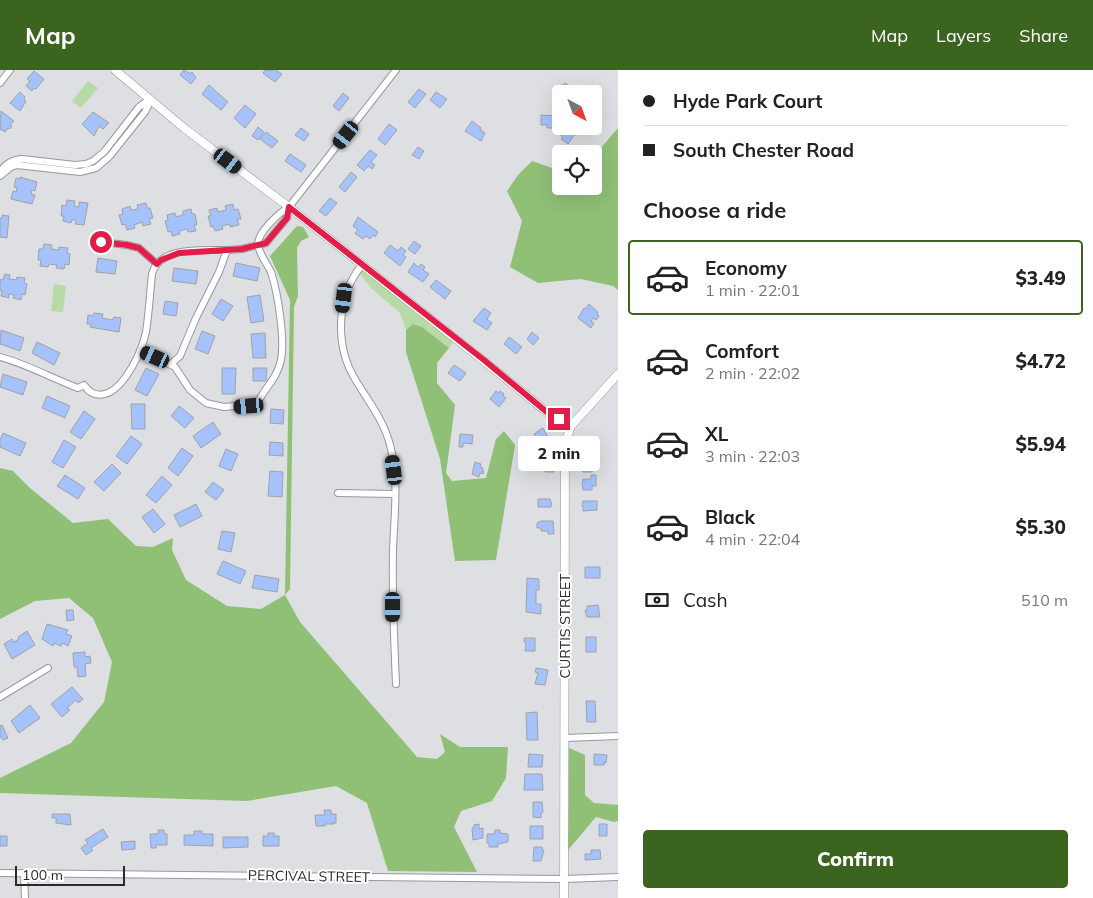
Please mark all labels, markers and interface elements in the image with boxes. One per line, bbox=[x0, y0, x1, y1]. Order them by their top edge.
text: Map bbox=[25, 20, 76, 50]
text: Map bbox=[871, 24, 908, 47]
text: Layers bbox=[936, 24, 991, 47]
text: Share bbox=[1019, 24, 1068, 47]
north arrow bbox=[552, 85, 602, 135]
map controls bbox=[552, 85, 602, 195]
text: Hyde Park Court bbox=[673, 89, 823, 113]
car bbox=[330, 119, 361, 151]
text: South Chester Road bbox=[673, 138, 854, 162]
button: locate bbox=[552, 145, 602, 195]
car bbox=[211, 146, 244, 176]
text: Choose a ride bbox=[643, 196, 786, 224]
route start bbox=[90, 231, 112, 253]
icon: car bbox=[645, 255, 690, 300]
text: Economy bbox=[705, 256, 787, 280]
text: $3.49 bbox=[1015, 266, 1066, 290]
text: 1 min · 22:01 bbox=[705, 280, 800, 300]
car bbox=[334, 282, 353, 314]
icon: car bbox=[645, 338, 690, 383]
text: Comfort bbox=[705, 339, 779, 363]
car bbox=[138, 344, 171, 370]
text: $4.72 bbox=[1015, 349, 1066, 373]
text: 2 min · 22:02 bbox=[705, 363, 800, 383]
car bbox=[233, 397, 264, 415]
route end bbox=[548, 408, 570, 430]
icon: car bbox=[645, 421, 690, 466]
text: XL bbox=[705, 422, 728, 446]
text: $5.94 bbox=[1015, 432, 1066, 456]
callout: 2 min bbox=[518, 436, 600, 472]
text: 2 min bbox=[538, 443, 580, 463]
text: 3 min · 22:03 bbox=[705, 446, 800, 466]
car bbox=[384, 454, 403, 486]
icon: car bbox=[645, 504, 690, 549]
text: Black bbox=[705, 505, 755, 529]
text: $5.30 bbox=[1015, 515, 1066, 539]
text: 4 min · 22:04 bbox=[705, 529, 800, 549]
street label: CURTIS STREET bbox=[556, 573, 574, 679]
icon: cash bbox=[643, 586, 671, 614]
text: Cash bbox=[683, 588, 728, 612]
text: 510 m bbox=[1021, 590, 1068, 610]
car bbox=[385, 592, 400, 622]
button: Confirm bbox=[643, 830, 1068, 888]
scale bar bbox=[15, 863, 125, 886]
text: 100 m bbox=[22, 866, 63, 884]
street label: PERCIVAL STREET bbox=[248, 866, 371, 886]

